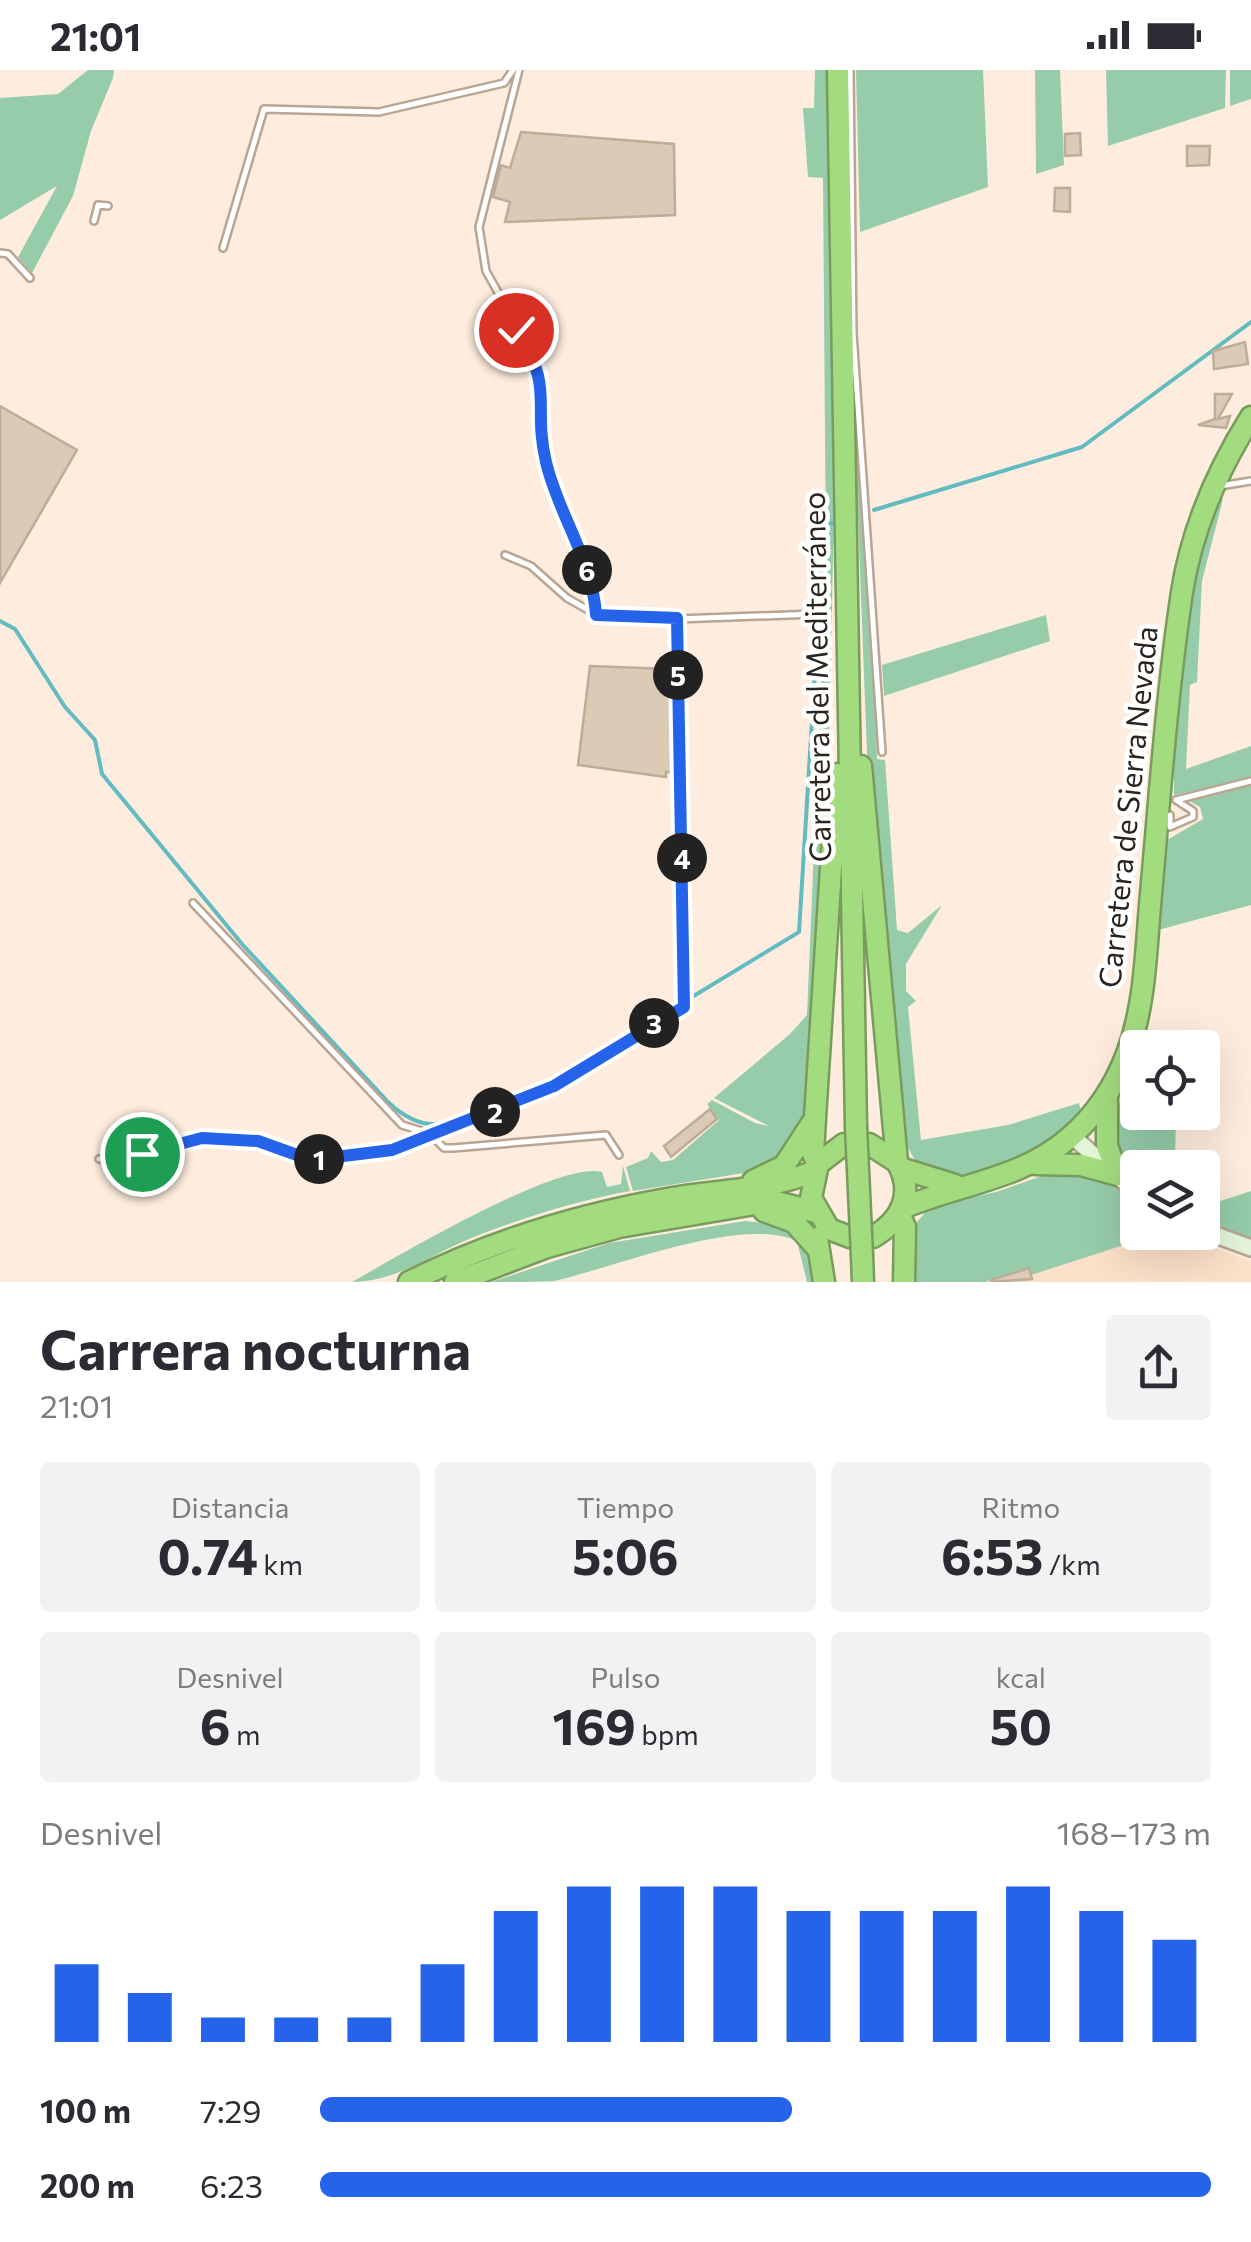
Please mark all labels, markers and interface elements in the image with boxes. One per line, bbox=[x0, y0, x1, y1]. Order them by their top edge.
text: 21:01 bbox=[50, 12, 141, 59]
pin bbox=[474, 288, 559, 373]
icon: check bbox=[489, 303, 544, 358]
street label: Carretera del Mediterráneo bbox=[794, 492, 837, 863]
pin: 6 bbox=[562, 545, 612, 595]
text: 6 bbox=[578, 553, 596, 587]
street label: Carretera de Sierra Nevada bbox=[1089, 624, 1164, 989]
pin: 5 bbox=[653, 650, 703, 700]
text: 5 bbox=[670, 658, 686, 692]
pin: 4 bbox=[657, 833, 707, 883]
text: 4 bbox=[673, 841, 691, 875]
pin: 3 bbox=[629, 998, 679, 1048]
text: 3 bbox=[646, 1006, 662, 1040]
map controls bbox=[1120, 1030, 1220, 1250]
button: locate bbox=[1120, 1030, 1220, 1130]
pin: 2 bbox=[470, 1087, 520, 1137]
text: 2 bbox=[487, 1095, 503, 1129]
pin bbox=[100, 1112, 185, 1197]
icon: arrive bbox=[115, 1127, 170, 1182]
pin: 1 bbox=[294, 1134, 344, 1184]
text: 1 bbox=[313, 1142, 325, 1176]
button: layers bbox=[1120, 1150, 1220, 1250]
text: Carrera nocturna bbox=[40, 1314, 471, 1381]
button: share bbox=[1106, 1315, 1211, 1420]
text: 21:01 bbox=[40, 1385, 114, 1425]
text: Distancia bbox=[171, 1490, 289, 1524]
text: Tiempo bbox=[577, 1490, 674, 1524]
text: Ritmo bbox=[982, 1490, 1060, 1524]
text: 0.74 bbox=[157, 1524, 258, 1585]
text: 5:06 bbox=[572, 1524, 679, 1585]
text: 6:53 bbox=[941, 1524, 1043, 1585]
text: km bbox=[258, 1547, 303, 1581]
text: /km bbox=[1043, 1547, 1101, 1581]
text: Desnivel bbox=[177, 1660, 284, 1694]
text: Pulso bbox=[591, 1660, 660, 1694]
text: kcal bbox=[996, 1660, 1046, 1694]
text: 6 bbox=[200, 1694, 231, 1755]
text: 169 bbox=[552, 1694, 636, 1755]
text: 50 bbox=[990, 1694, 1052, 1755]
text: m bbox=[231, 1717, 260, 1751]
text: bpm bbox=[636, 1717, 699, 1751]
text: Desnivel bbox=[40, 1812, 162, 1852]
text: 168–173 m bbox=[1057, 1812, 1211, 1852]
text: 100 m bbox=[40, 2090, 131, 2130]
text: 7:29 bbox=[200, 2090, 262, 2130]
text: 200 m bbox=[40, 2165, 135, 2205]
text: 6:23 bbox=[200, 2165, 263, 2205]

